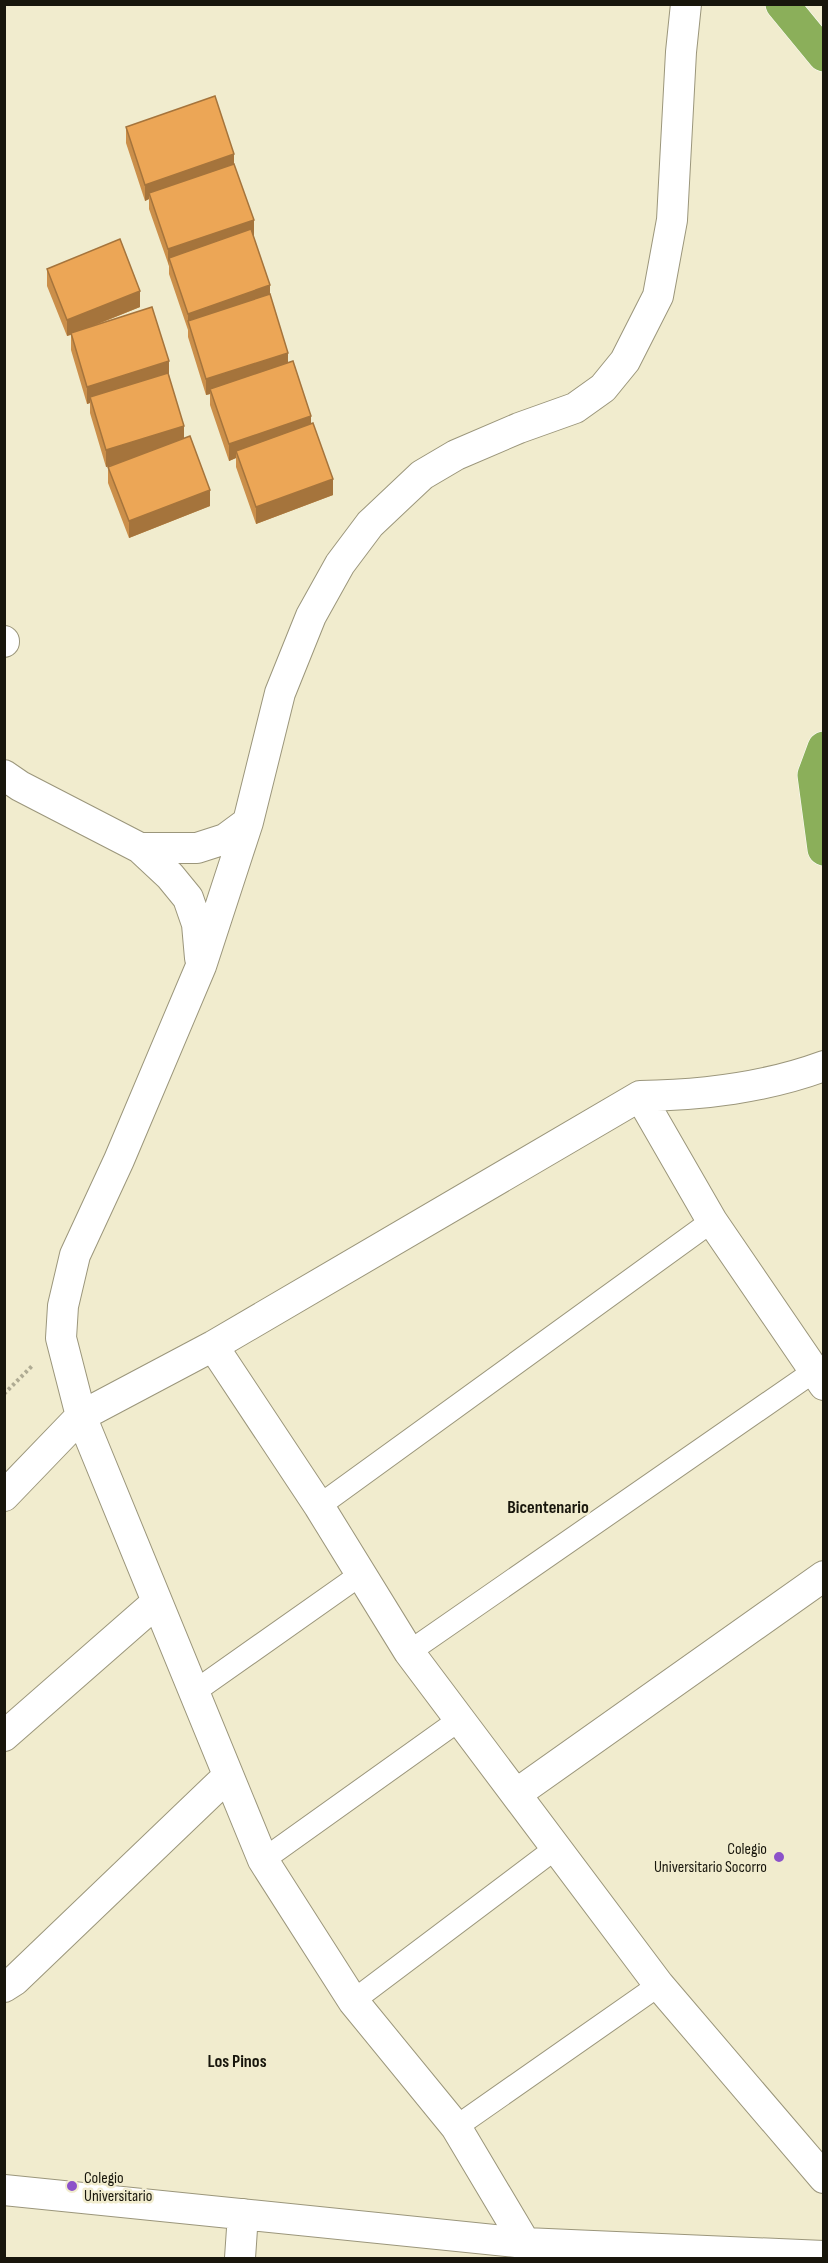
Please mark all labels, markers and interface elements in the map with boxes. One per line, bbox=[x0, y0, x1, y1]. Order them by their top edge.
district label: Bicentenario bbox=[507, 1497, 589, 1518]
place label: Colegio Universitario Socorro bbox=[654, 1840, 767, 1877]
marker: Colegio Universitario Socorro bbox=[772, 1850, 786, 1864]
district label: Los Pinos bbox=[207, 2051, 267, 2072]
place label: Colegio Universitario bbox=[84, 2169, 152, 2206]
marker: Colegio Universitario bbox=[65, 2179, 79, 2193]

